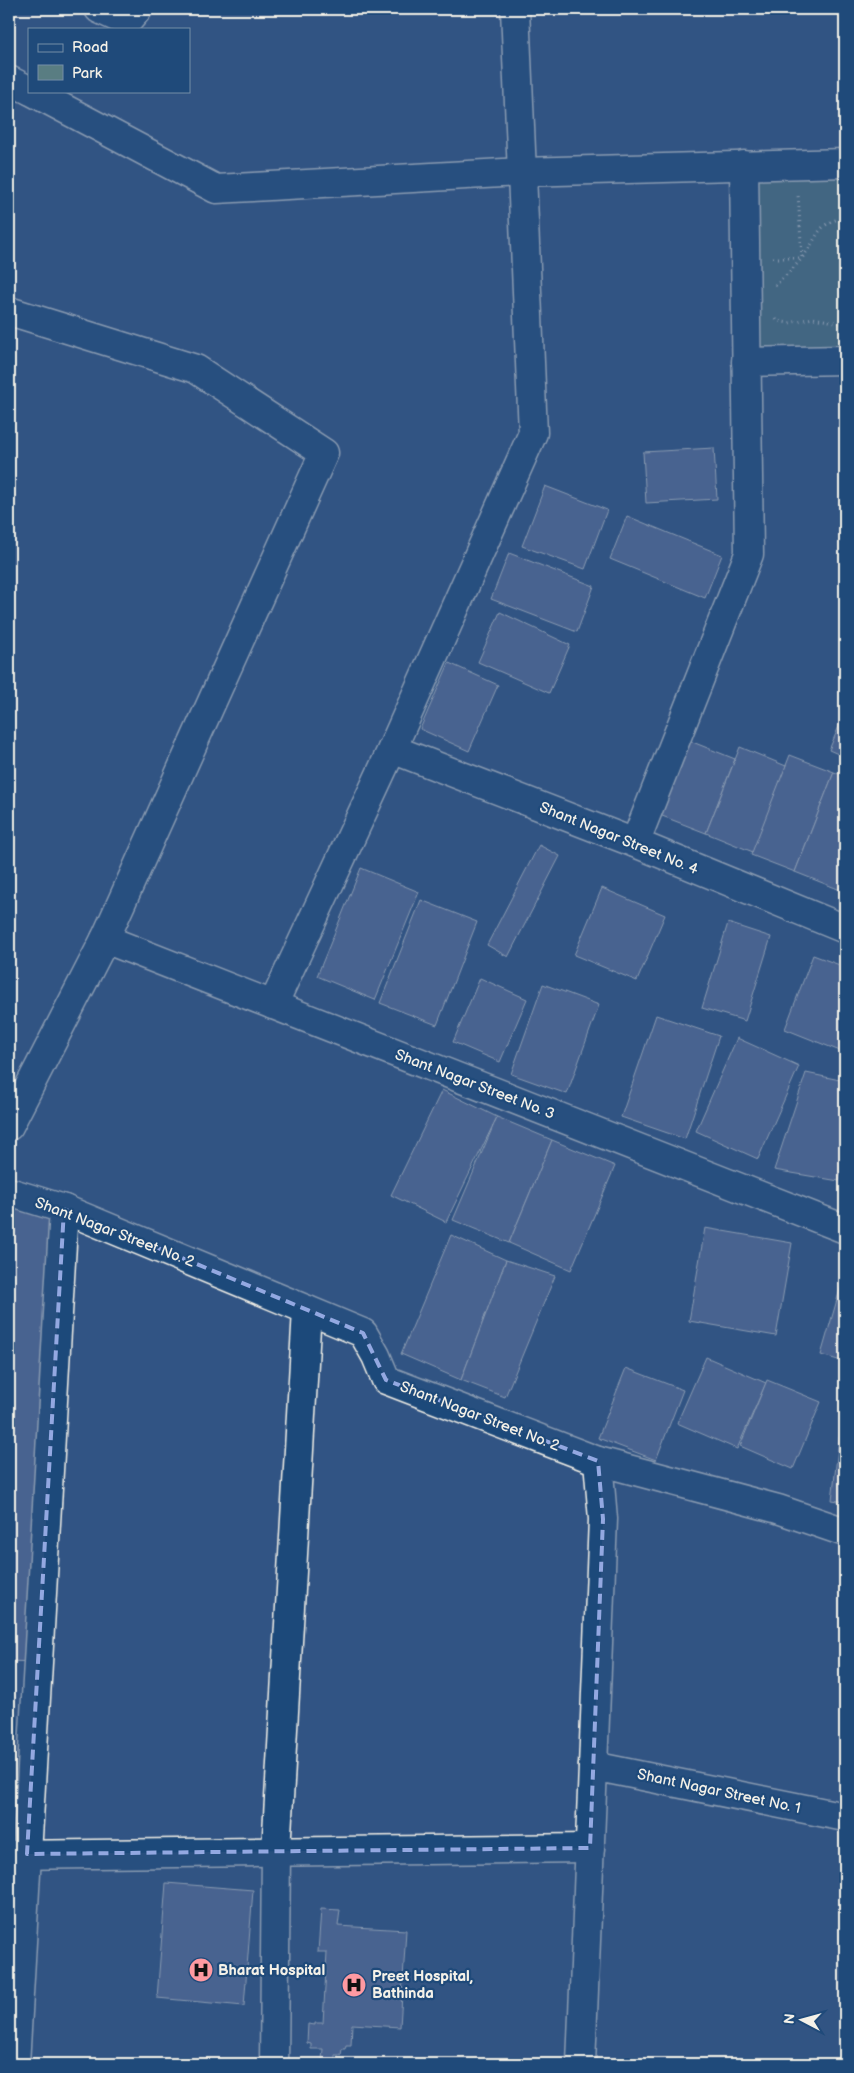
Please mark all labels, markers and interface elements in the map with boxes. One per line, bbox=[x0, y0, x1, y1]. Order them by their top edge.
legend bbox=[28, 28, 190, 92]
text: Road bbox=[72, 38, 108, 57]
text: Park bbox=[72, 64, 103, 83]
street label: Shant Nagar Street No. 4 bbox=[537, 798, 701, 879]
street label: Shant Nagar Street No. 3 bbox=[392, 1045, 557, 1124]
street label: Shant Nagar Street No. 2 bbox=[32, 1193, 197, 1272]
street label: Shant Nagar Street No. 2 bbox=[397, 1377, 562, 1456]
street label: Shant Nagar Street No. 1 bbox=[636, 1765, 802, 1818]
hospital icon: Bharat Hospital bbox=[188, 1957, 214, 1983]
place label: Bharat Hospital bbox=[218, 1961, 325, 1980]
place label: Preet Hospital, Bathinda bbox=[372, 1967, 473, 2003]
hospital icon: Preet Hospital, Bathinda bbox=[341, 1972, 367, 1998]
north arrow bbox=[776, 1996, 826, 2046]
text: N bbox=[781, 2013, 799, 2025]

